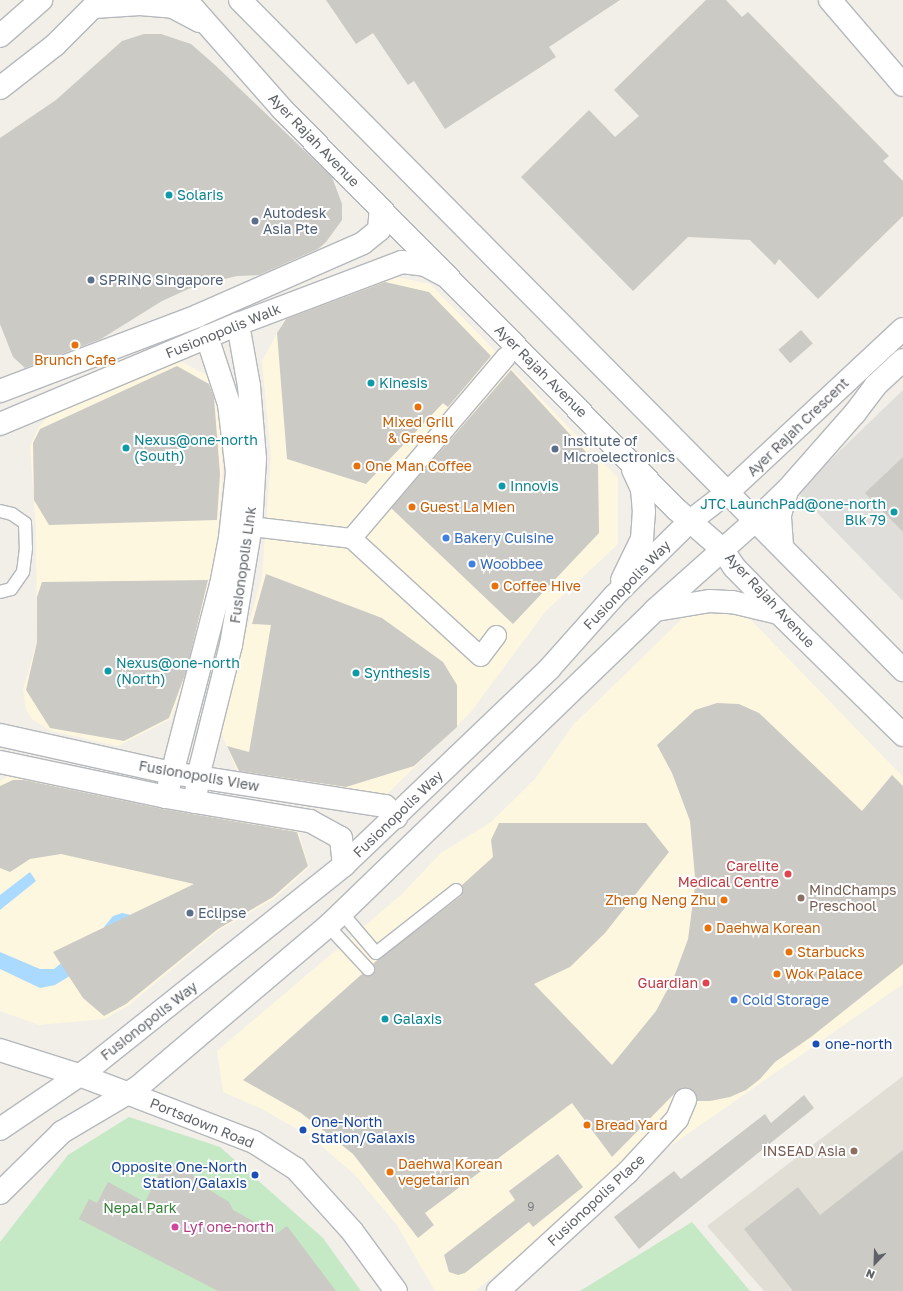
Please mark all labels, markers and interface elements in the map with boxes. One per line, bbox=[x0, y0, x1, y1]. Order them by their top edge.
street label: Ayer Rajah Avenue bbox=[265, 90, 363, 190]
place label: Solaris bbox=[177, 187, 223, 203]
marker: Solaris bbox=[164, 190, 174, 200]
place label: Autodesk Asia Pte bbox=[263, 205, 327, 238]
marker: Autodesk Asia Pte bbox=[250, 216, 260, 226]
place label: SPRING Singapore bbox=[99, 272, 223, 288]
marker: SPRING Singapore bbox=[86, 275, 96, 285]
street label: Fusionopolis Walk bbox=[163, 300, 283, 362]
street label: Ayer Rajah Avenue bbox=[491, 321, 591, 421]
marker: Brunch Cafe bbox=[70, 340, 80, 350]
place label: Brunch Cafe bbox=[34, 352, 116, 368]
street label: Ayer Rajah Crescent bbox=[744, 374, 852, 480]
place label: Kinesis bbox=[379, 375, 428, 391]
marker: Kinesis bbox=[366, 378, 376, 388]
marker: Mixed Grill & Greens bbox=[413, 402, 423, 412]
place label: Mixed Grill & Greens bbox=[382, 414, 454, 446]
place label: Nexus@one-north (South) bbox=[134, 432, 258, 464]
place label: Institute of Microelectronics bbox=[563, 433, 675, 466]
marker: Nexus@one-north (South) bbox=[121, 443, 131, 453]
marker: Institute of Microelectronics bbox=[550, 444, 560, 454]
place label: One Man Coffee bbox=[365, 458, 472, 474]
marker: One Man Coffee bbox=[352, 461, 362, 471]
place label: Innovis bbox=[510, 478, 559, 494]
marker: Innovis bbox=[497, 481, 507, 491]
place label: JTC LaunchPad@one-north Blk 79 bbox=[700, 496, 886, 528]
place label: Guest La Mien bbox=[420, 499, 515, 515]
marker: Guest La Mien bbox=[407, 502, 417, 512]
street label: Fusionopolis Link bbox=[226, 506, 260, 624]
marker: JTC LaunchPad@one-north Blk 79 bbox=[889, 507, 899, 517]
place label: Bakery Cuisine bbox=[454, 530, 554, 546]
marker: Bakery Cuisine bbox=[441, 533, 451, 543]
street label: Fusionopolis Way bbox=[580, 537, 674, 633]
street label: Ayer Rajah Avenue bbox=[722, 549, 818, 651]
place label: Woobbee bbox=[480, 556, 543, 572]
marker: Woobbee bbox=[467, 559, 477, 569]
place label: Coffee Hive bbox=[503, 578, 581, 594]
marker: Coffee Hive bbox=[490, 581, 500, 591]
place label: Nexus@one-north (North) bbox=[116, 655, 240, 688]
place label: Synthesis bbox=[364, 665, 430, 681]
marker: Nexus@one-north (North) bbox=[103, 666, 113, 676]
marker: Synthesis bbox=[351, 668, 361, 678]
street label: Fusionopolis View bbox=[137, 757, 261, 795]
street label: Fusionopolis Way bbox=[350, 767, 446, 861]
place label: Carelite Medical Centre bbox=[678, 858, 779, 890]
marker: Carelite Medical Centre bbox=[782, 868, 794, 880]
place label: MindChamps Preschool bbox=[809, 882, 896, 914]
place label: Zheng Neng Zhu bbox=[605, 892, 716, 908]
marker: MindChamps Preschool bbox=[796, 893, 806, 903]
marker: Zheng Neng Zhu bbox=[719, 895, 729, 905]
place label: Eclipse bbox=[198, 905, 246, 921]
marker: Eclipse bbox=[185, 908, 195, 918]
place label: Daehwa Korean bbox=[716, 920, 821, 936]
marker: Daehwa Korean bbox=[703, 923, 713, 933]
place label: Starbucks bbox=[797, 944, 865, 960]
marker: Starbucks bbox=[784, 947, 794, 957]
place label: Wok Palace bbox=[785, 966, 863, 982]
marker: Wok Palace bbox=[772, 969, 782, 979]
place label: Guardian bbox=[638, 975, 698, 991]
street label: Fusionopolis Way bbox=[97, 978, 201, 1064]
marker: Guardian bbox=[701, 978, 711, 988]
place label: Cold Storage bbox=[742, 992, 829, 1008]
marker: Cold Storage bbox=[729, 995, 739, 1005]
place label: Galaxis bbox=[393, 1011, 442, 1027]
marker: Galaxis bbox=[380, 1014, 390, 1024]
place label: one-north bbox=[825, 1036, 892, 1052]
marker: one-north bbox=[810, 1038, 822, 1050]
street label: Portsdown Road bbox=[147, 1094, 257, 1152]
place label: One-North Station/Galaxis bbox=[311, 1114, 415, 1146]
place label: Bread Yard bbox=[595, 1117, 668, 1133]
marker: Bread Yard bbox=[582, 1120, 592, 1130]
marker: One-North Station/Galaxis bbox=[298, 1125, 308, 1135]
place label: INSEAD Asia bbox=[762, 1143, 846, 1159]
marker: INSEAD Asia bbox=[849, 1146, 859, 1156]
street label: Fusionopolis Place bbox=[544, 1151, 648, 1249]
place label: Daehwa Korean vegetarian bbox=[398, 1156, 503, 1188]
place label: Opposite One-North Station/Galaxis bbox=[111, 1159, 247, 1192]
marker: Daehwa Korean vegetarian bbox=[385, 1167, 395, 1177]
marker: Opposite One-North Station/Galaxis bbox=[250, 1170, 260, 1180]
park label: Nepal Park bbox=[103, 1200, 177, 1216]
house number: 9 bbox=[527, 1200, 535, 1214]
place label: Lyf one-north bbox=[183, 1219, 274, 1235]
marker: Lyf one-north bbox=[170, 1222, 180, 1232]
north arrow bbox=[855, 1243, 895, 1283]
text: N bbox=[864, 1267, 877, 1282]

